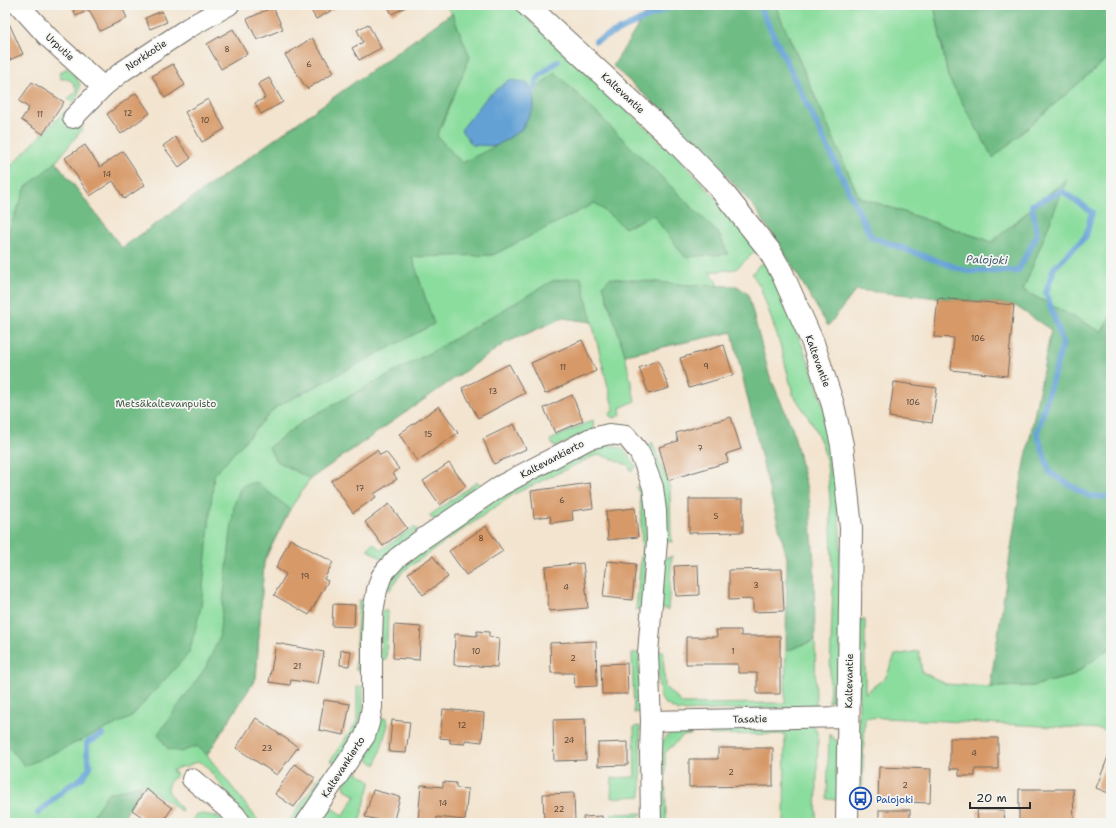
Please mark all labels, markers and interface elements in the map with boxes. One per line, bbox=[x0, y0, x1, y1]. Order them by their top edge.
street label: Urputie bbox=[43, 30, 77, 64]
street label: Norkkotie bbox=[123, 36, 169, 74]
house number: 8 bbox=[224, 44, 230, 55]
house number: 6 bbox=[306, 59, 312, 70]
street label: Kaltevantie bbox=[599, 70, 648, 117]
house number: 12 bbox=[124, 108, 133, 119]
house number: 11 bbox=[37, 109, 43, 120]
house number: 10 bbox=[201, 115, 209, 126]
house number: 14 bbox=[103, 169, 112, 180]
water label: Palojoki bbox=[966, 252, 1009, 268]
street label: Kaltevantie bbox=[803, 333, 834, 389]
house number: 106 bbox=[971, 333, 985, 344]
house number: 9 bbox=[703, 361, 709, 372]
house number: 11 bbox=[560, 362, 566, 373]
house number: 13 bbox=[489, 386, 497, 397]
park label: Metsäkaltevanpuisto bbox=[116, 397, 216, 410]
house number: 106 bbox=[906, 397, 920, 408]
house number: 15 bbox=[424, 429, 432, 440]
street label: Kaltevankierto bbox=[518, 437, 586, 481]
house number: 7 bbox=[697, 443, 703, 454]
house number: 17 bbox=[356, 483, 365, 494]
house number: 6 bbox=[559, 495, 565, 506]
house number: 5 bbox=[714, 511, 719, 522]
house number: 8 bbox=[478, 533, 484, 544]
house number: 19 bbox=[301, 571, 309, 582]
house number: 3 bbox=[753, 580, 759, 591]
house number: 4 bbox=[563, 582, 569, 593]
house number: 10 bbox=[472, 646, 480, 657]
house number: 1 bbox=[731, 646, 735, 657]
house number: 2 bbox=[570, 653, 576, 664]
street label: Kaltevantie bbox=[842, 653, 856, 708]
house number: 21 bbox=[293, 661, 301, 672]
street label: Tasatie bbox=[733, 712, 768, 726]
house number: 12 bbox=[458, 720, 467, 731]
street label: Kaltevankierto bbox=[318, 734, 368, 800]
house number: 24 bbox=[564, 735, 575, 746]
house number: 23 bbox=[262, 743, 272, 754]
house number: 4 bbox=[971, 748, 977, 759]
house number: 2 bbox=[728, 767, 734, 778]
house number: 2 bbox=[902, 780, 908, 791]
scale bar bbox=[970, 784, 1030, 810]
bus stop icon: Palojoki bbox=[847, 786, 873, 812]
text: 20 m bbox=[976, 790, 1007, 806]
place label: Palojoki bbox=[876, 793, 913, 806]
house number: 14 bbox=[439, 798, 448, 809]
house number: 22 bbox=[554, 804, 565, 815]

